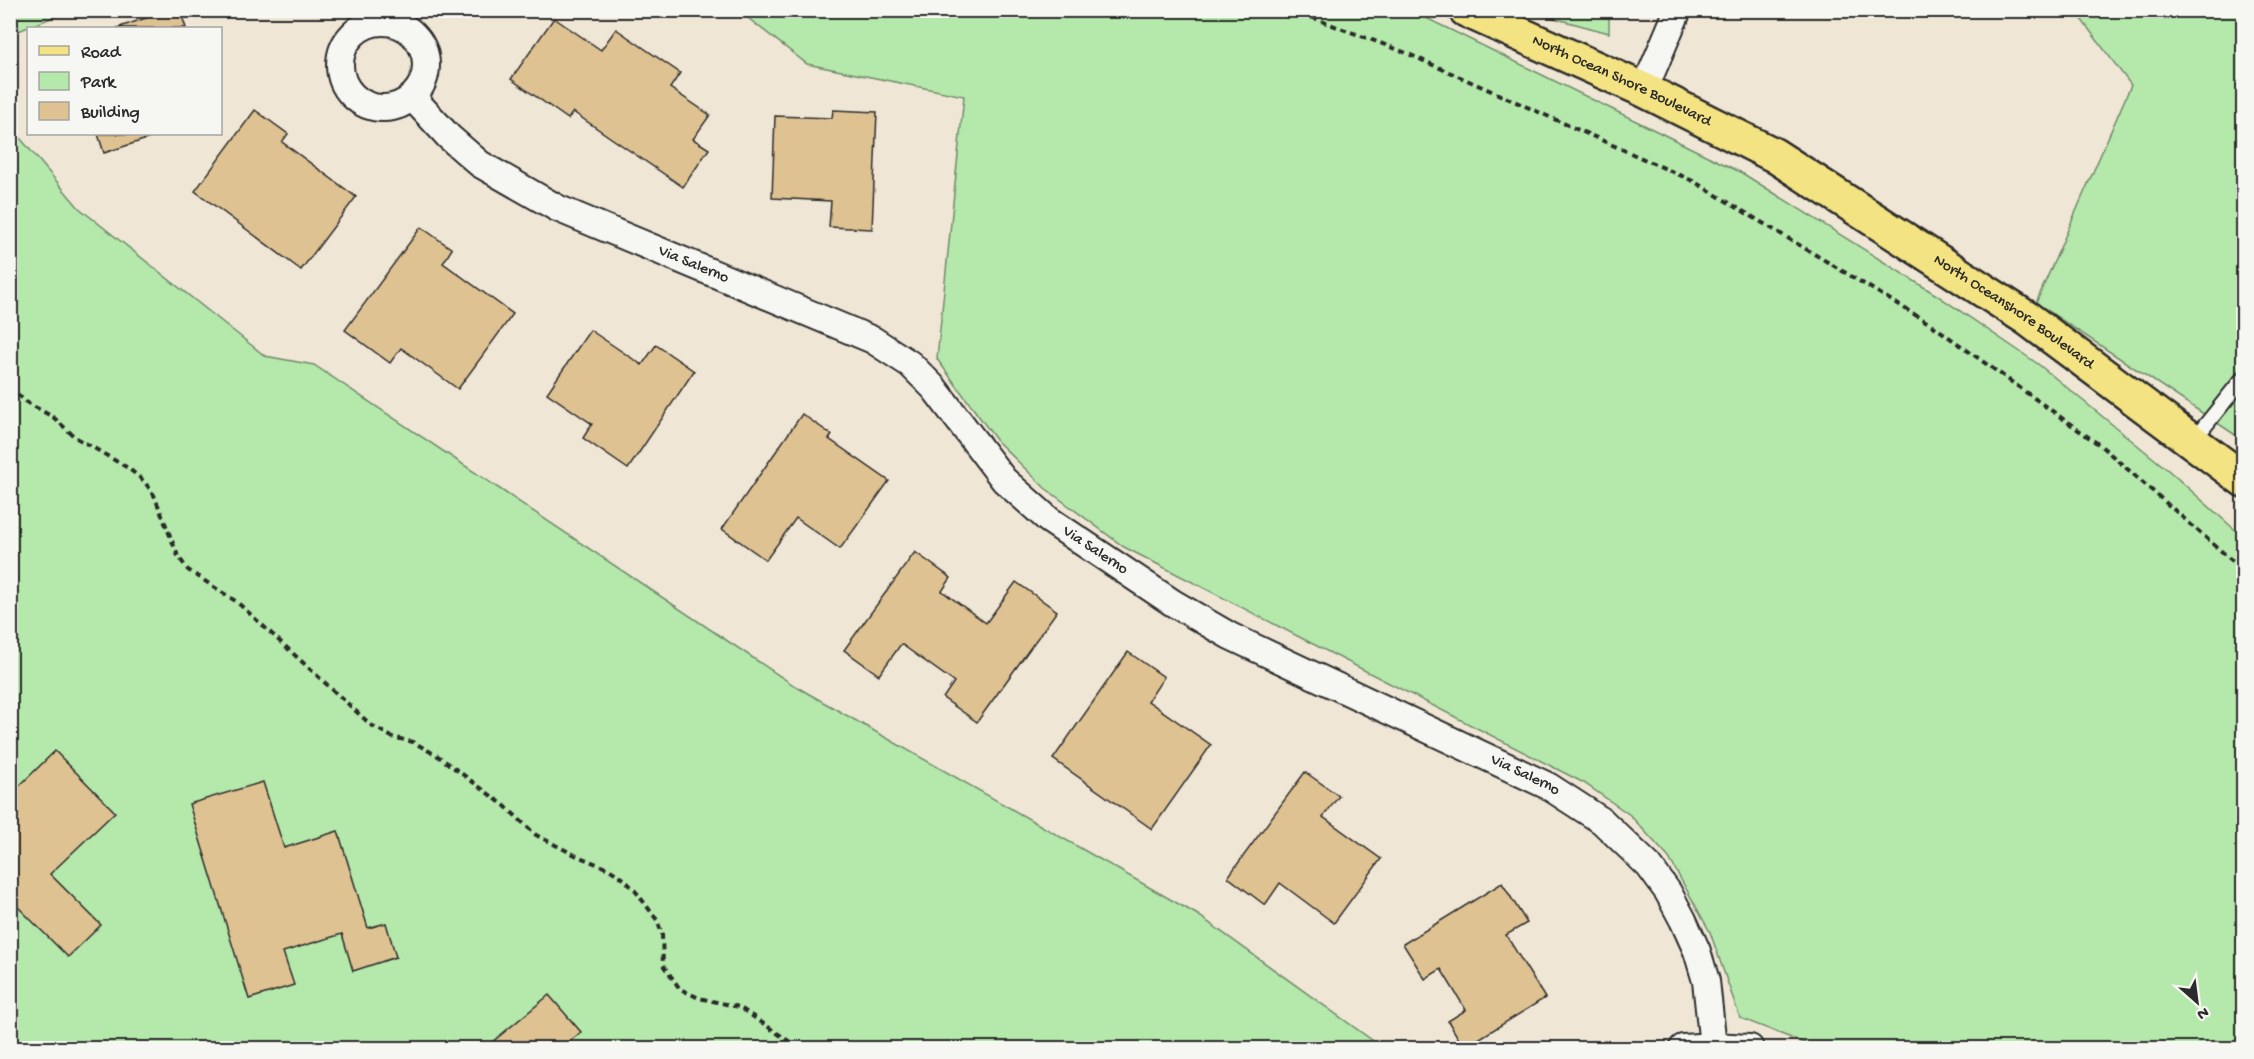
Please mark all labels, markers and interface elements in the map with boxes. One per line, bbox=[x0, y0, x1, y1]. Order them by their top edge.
legend bbox=[27, 27, 222, 135]
street label: North Ocean Shore Boulevard bbox=[1529, 31, 1716, 132]
text: Road bbox=[81, 43, 122, 64]
text: Park bbox=[80, 73, 117, 94]
text: Building bbox=[80, 103, 140, 124]
street label: Via Salerno bbox=[654, 241, 731, 288]
street label: North Oceanshore Boulevard bbox=[1930, 251, 2099, 375]
street label: Via Salerno bbox=[1058, 522, 1131, 580]
street label: Via Salerno bbox=[1486, 750, 1563, 801]
north arrow bbox=[2167, 972, 2227, 1032]
text: N bbox=[2193, 1001, 2211, 1023]

